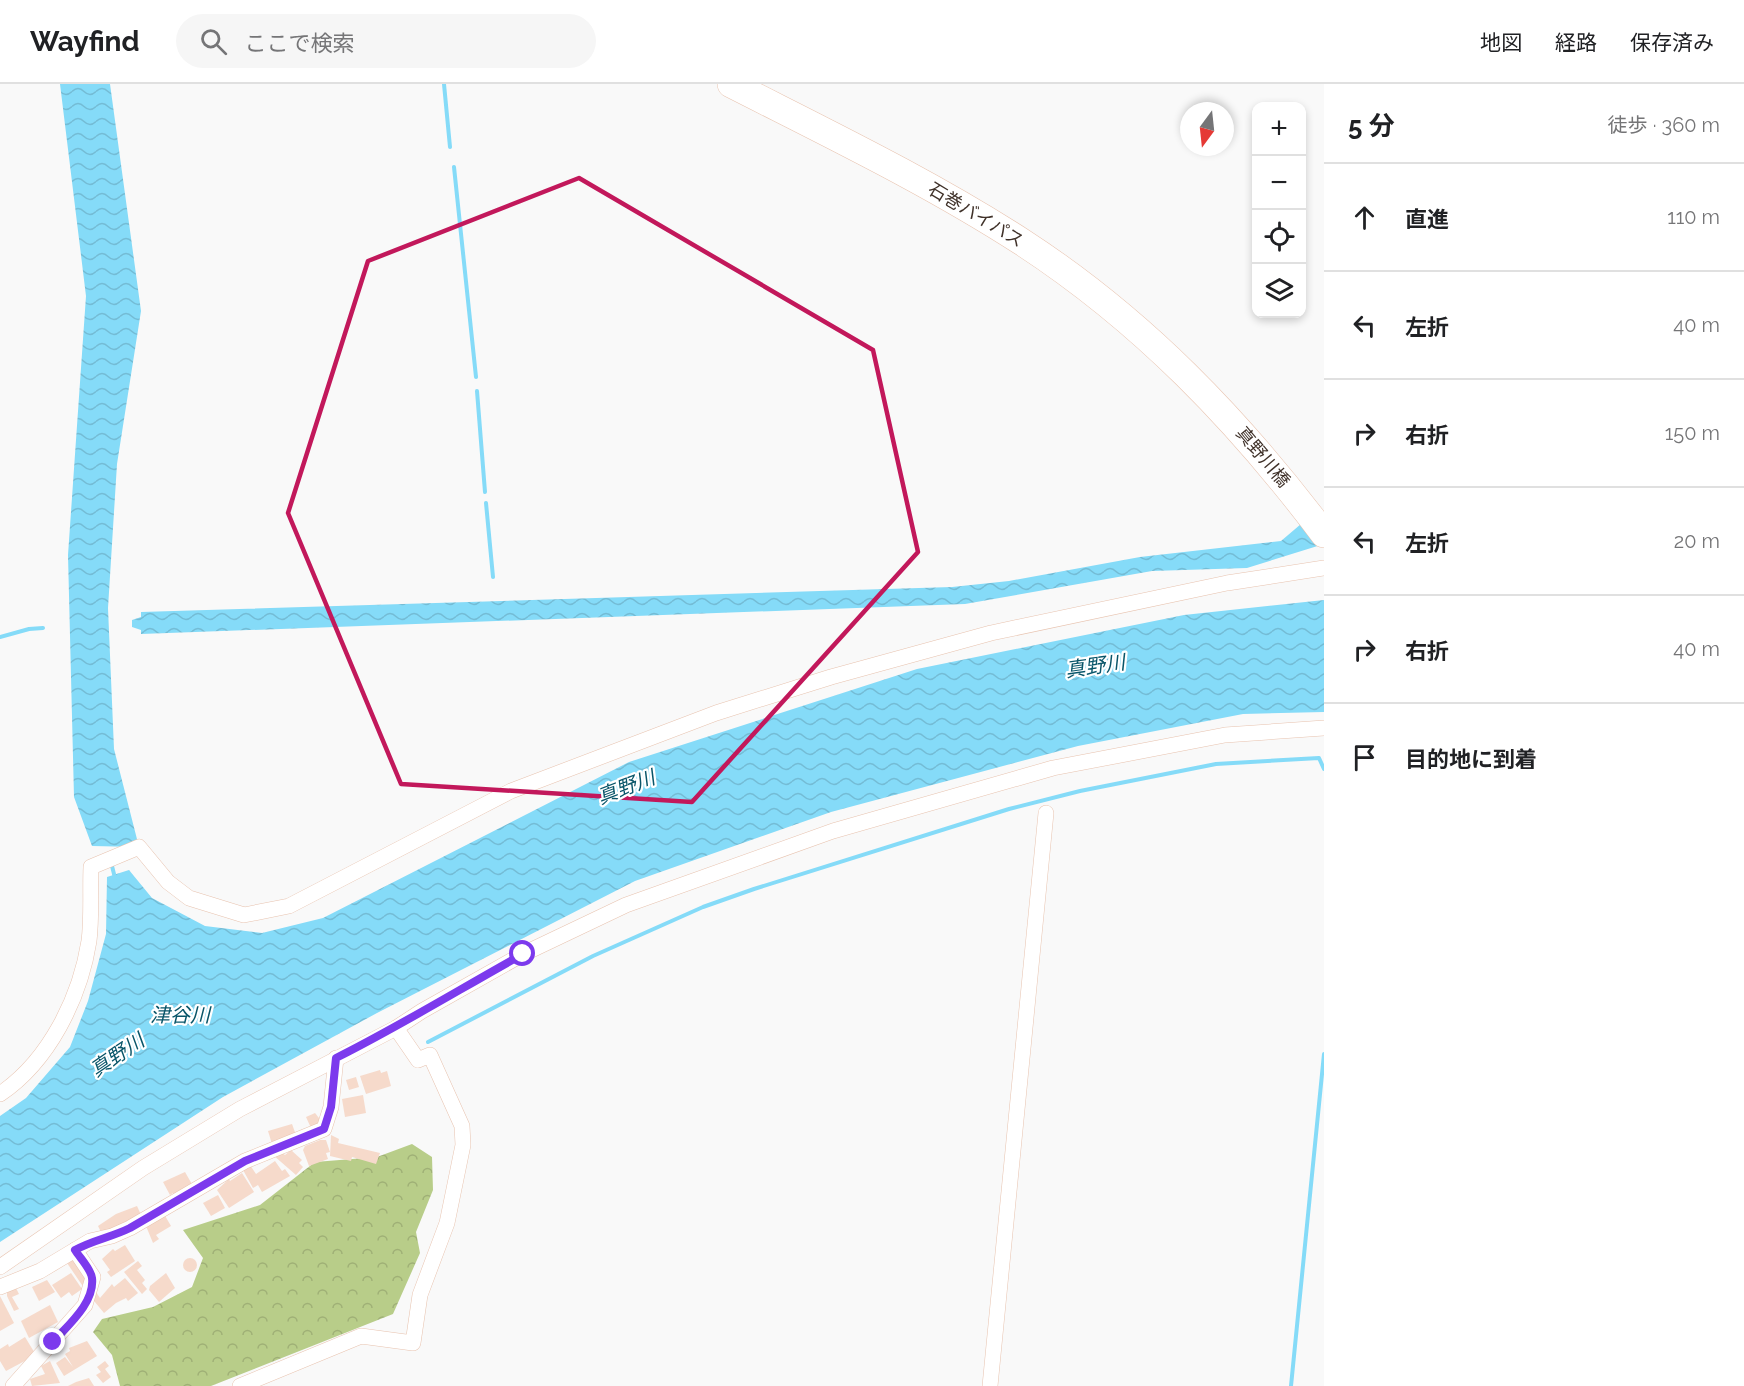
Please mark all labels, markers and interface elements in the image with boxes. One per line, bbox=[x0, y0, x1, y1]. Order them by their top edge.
search box bbox=[176, 14, 596, 68]
text: Wayfind bbox=[30, 25, 140, 58]
icon: search bbox=[197, 25, 230, 58]
text: ここで検索 bbox=[245, 30, 355, 56]
text: 地図 bbox=[1480, 30, 1522, 55]
text: 経路 bbox=[1555, 30, 1597, 55]
text: 保存済み bbox=[1630, 30, 1714, 55]
north arrow bbox=[1180, 102, 1234, 156]
map controls bbox=[1252, 102, 1306, 318]
button: + bbox=[1252, 102, 1306, 156]
text: 5 分 bbox=[1348, 111, 1395, 141]
text: 徒歩 · 360 m bbox=[1608, 113, 1720, 137]
button: − bbox=[1252, 156, 1306, 210]
street label: 石巻バイパス bbox=[925, 178, 1028, 251]
icon: ahead bbox=[1348, 201, 1381, 234]
text: 110 m bbox=[1667, 205, 1720, 229]
text: 直進 bbox=[1405, 206, 1449, 232]
button: locate bbox=[1252, 210, 1306, 264]
button: layers bbox=[1252, 264, 1306, 318]
icon: left bbox=[1348, 309, 1381, 342]
text: 40 m bbox=[1673, 313, 1720, 337]
text: 左折 bbox=[1405, 314, 1449, 340]
icon: right bbox=[1348, 417, 1381, 450]
text: 150 m bbox=[1665, 421, 1720, 445]
street label: 真野川橋 bbox=[1232, 422, 1295, 491]
text: 右折 bbox=[1405, 422, 1449, 448]
icon: left bbox=[1348, 525, 1381, 558]
text: 20 m bbox=[1674, 529, 1720, 553]
text: 左折 bbox=[1405, 530, 1449, 556]
icon: right bbox=[1348, 633, 1381, 666]
text: 40 m bbox=[1673, 637, 1720, 661]
text: 右折 bbox=[1405, 638, 1449, 664]
water label: 真野川 bbox=[1064, 650, 1128, 682]
icon: arrive bbox=[1348, 741, 1381, 774]
text: 目的地に到着 bbox=[1405, 746, 1537, 772]
water label: 真野川 bbox=[594, 764, 660, 809]
route start bbox=[509, 940, 535, 966]
water label: 津谷川 bbox=[150, 1003, 212, 1027]
water label: 真野川 bbox=[85, 1027, 150, 1082]
route end bbox=[39, 1328, 65, 1354]

